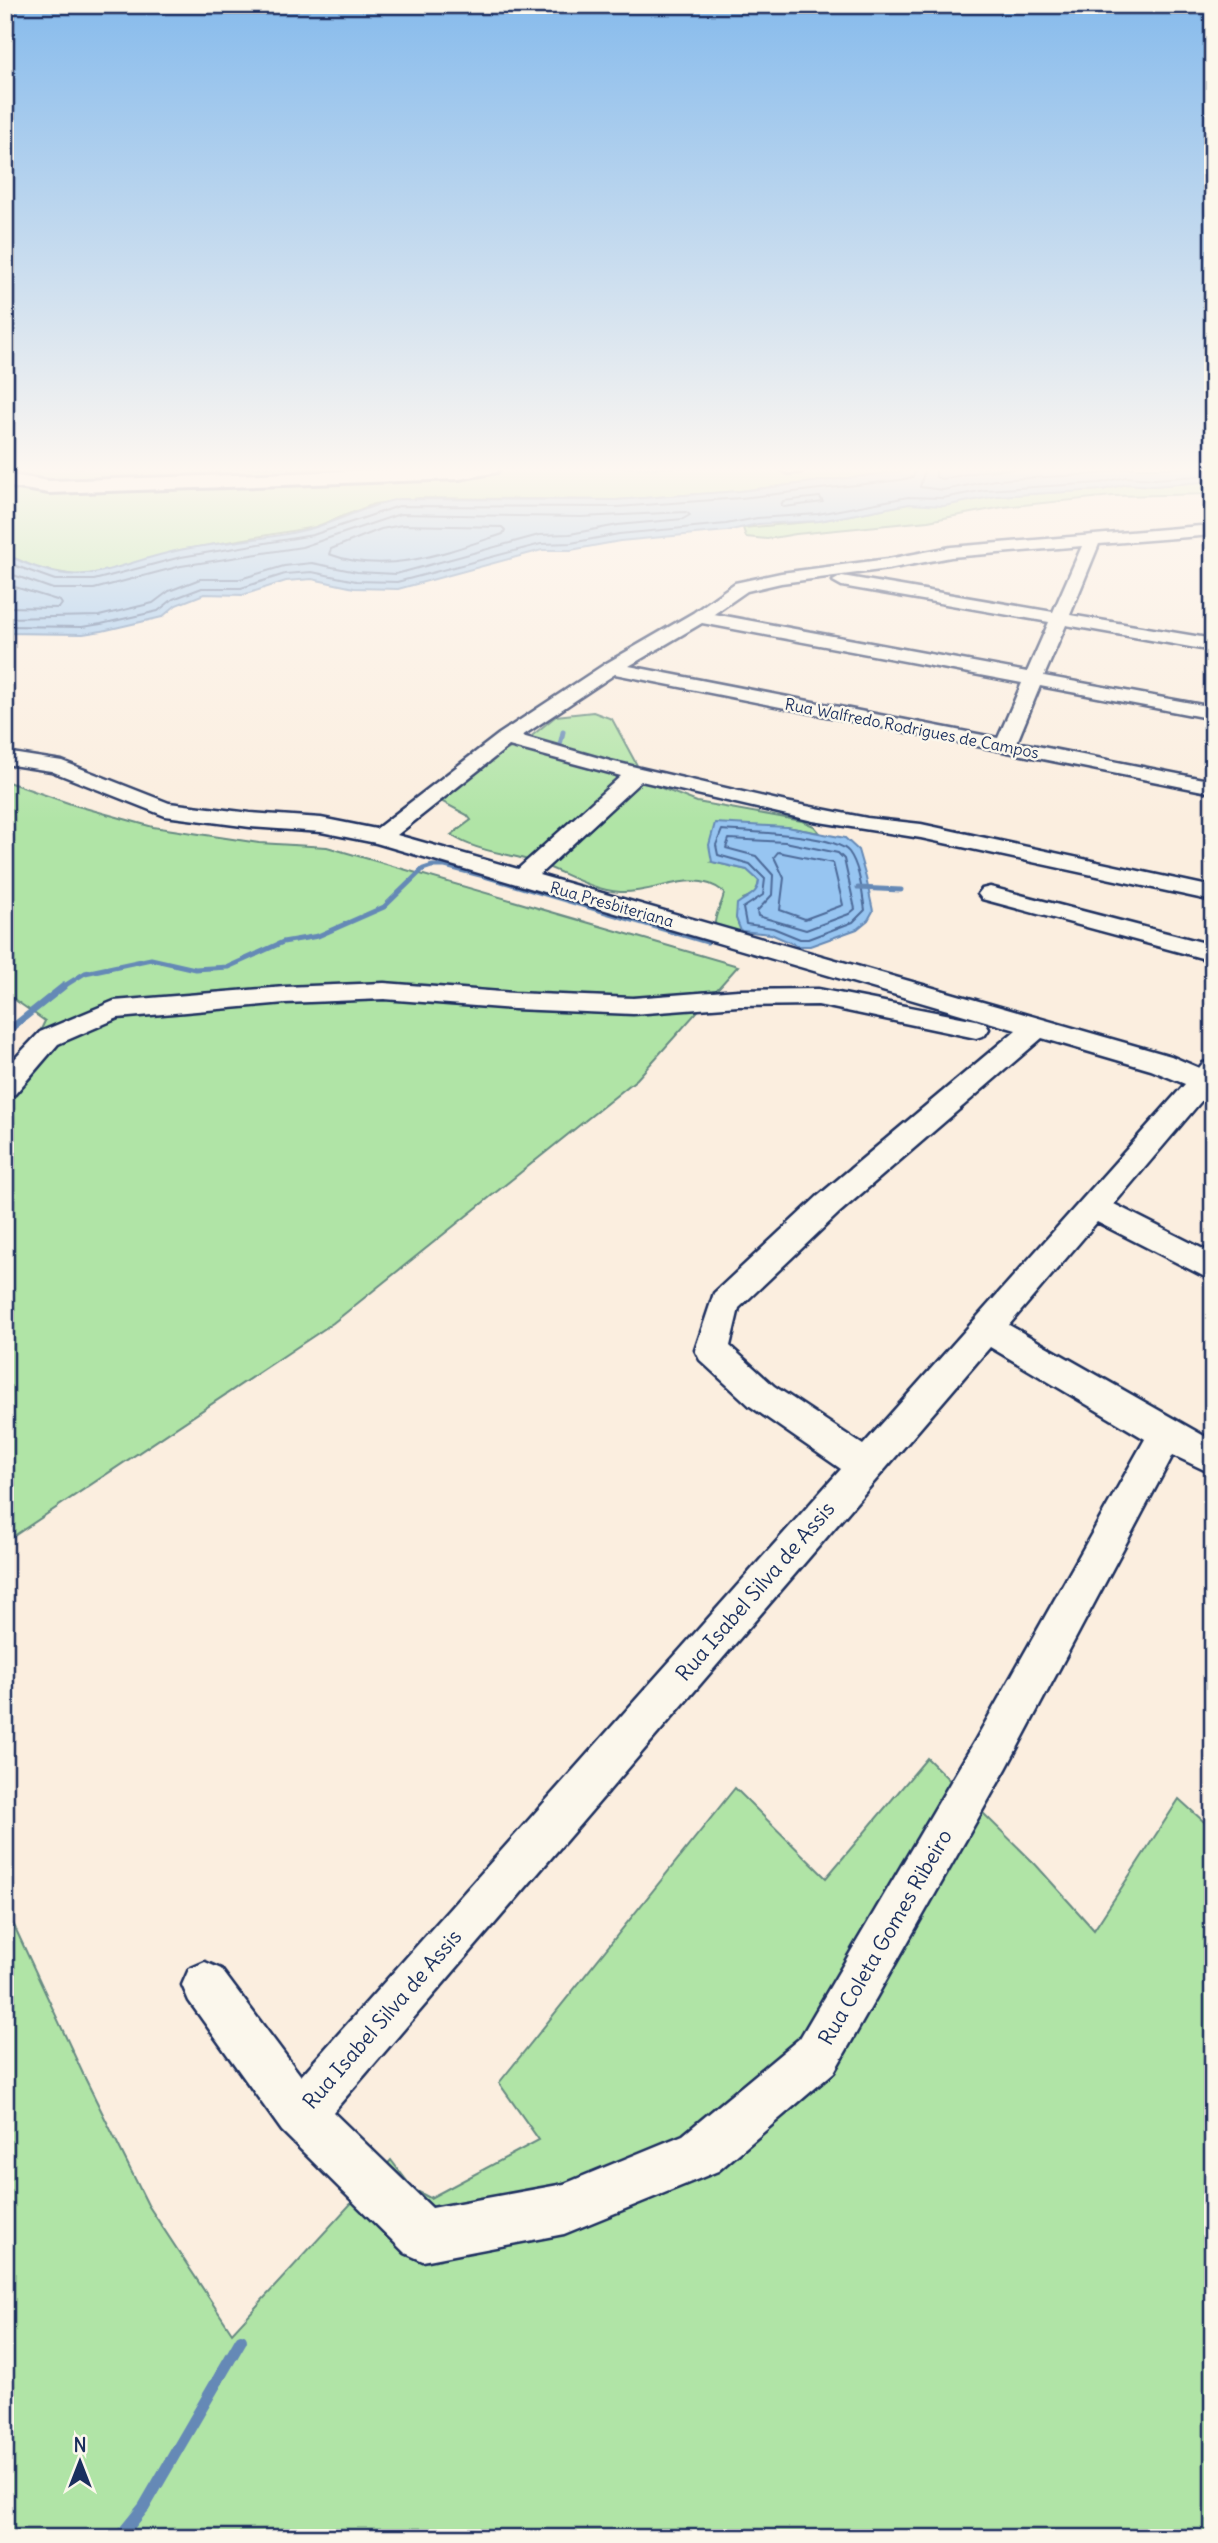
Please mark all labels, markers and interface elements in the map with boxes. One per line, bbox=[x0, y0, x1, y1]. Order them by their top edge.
street label: Rua Walfredo Rodrigues de Campos bbox=[783, 694, 1041, 762]
street label: Rua Presbiteriana bbox=[548, 877, 676, 931]
street label: Rua Isabel Silva de Assis bbox=[670, 1496, 840, 1686]
street label: Rua Coleta Gomes Ribeiro bbox=[812, 1824, 958, 2050]
street label: Rua Isabel Silva de Assis bbox=[297, 1924, 467, 2114]
north arrow bbox=[46, 2428, 116, 2498]
text: N bbox=[73, 2433, 87, 2457]

